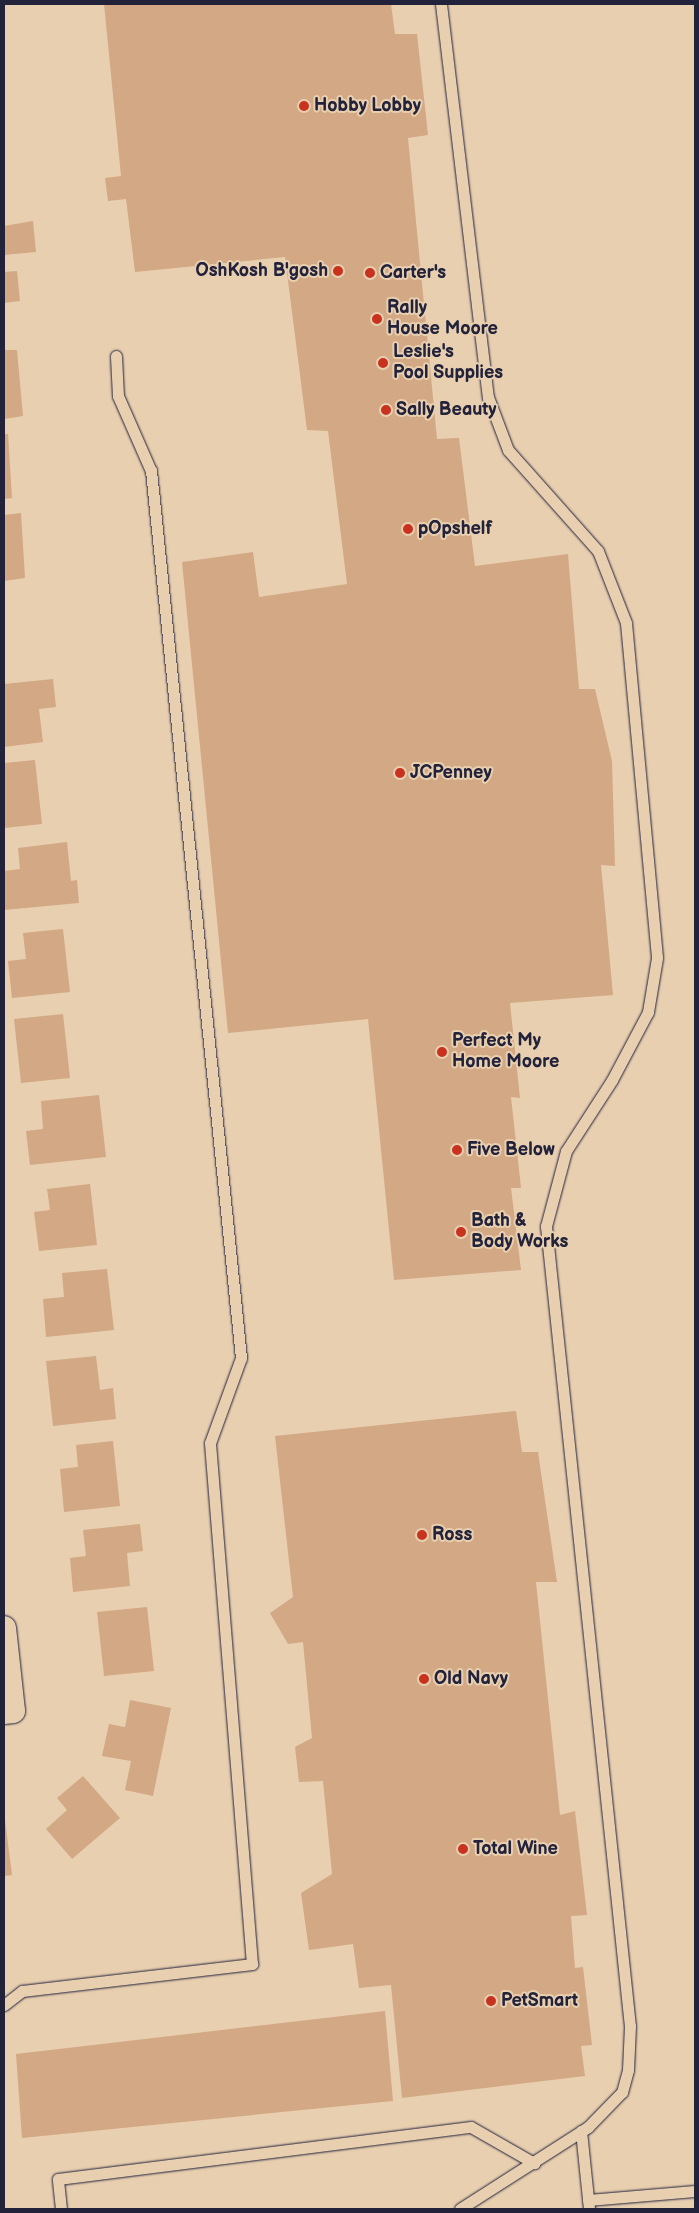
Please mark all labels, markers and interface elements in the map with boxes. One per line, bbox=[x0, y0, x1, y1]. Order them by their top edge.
place label: Hobby Lobby bbox=[314, 95, 422, 117]
marker: Hobby Lobby bbox=[298, 100, 310, 112]
place label: OshKosh B'gosh bbox=[196, 260, 328, 282]
place label: Carter's bbox=[380, 262, 446, 284]
marker: OshKosh B'gosh bbox=[332, 265, 344, 277]
marker: Carter's bbox=[364, 267, 376, 279]
place label: Rally House Moore bbox=[387, 298, 498, 340]
marker: Rally House Moore bbox=[371, 313, 383, 325]
place label: Leslie's Pool Supplies bbox=[393, 342, 503, 384]
marker: Leslie's Pool Supplies bbox=[377, 357, 389, 369]
place label: Sally Beauty bbox=[396, 399, 497, 421]
marker: Sally Beauty bbox=[380, 404, 392, 416]
place label: pOpshelf bbox=[418, 518, 492, 540]
marker: pOpshelf bbox=[402, 523, 414, 535]
place label: JCPenney bbox=[410, 762, 492, 784]
marker: JCPenney bbox=[394, 767, 406, 779]
place label: Perfect My Home Moore bbox=[452, 1031, 559, 1074]
marker: Perfect My Home Moore bbox=[436, 1046, 448, 1058]
place label: Five Below bbox=[467, 1139, 555, 1161]
marker: Five Below bbox=[451, 1144, 463, 1156]
place label: Bath & Body Works bbox=[471, 1211, 569, 1254]
marker: Bath & Body Works bbox=[455, 1226, 467, 1238]
place label: Ross bbox=[432, 1524, 472, 1546]
marker: Ross bbox=[416, 1529, 428, 1541]
place label: Old Navy bbox=[434, 1668, 508, 1690]
marker: Old Navy bbox=[418, 1673, 430, 1685]
place label: Total Wine bbox=[473, 1838, 558, 1860]
marker: Total Wine bbox=[457, 1843, 469, 1855]
place label: PetSmart bbox=[501, 1990, 578, 2012]
marker: PetSmart bbox=[485, 1995, 497, 2007]

